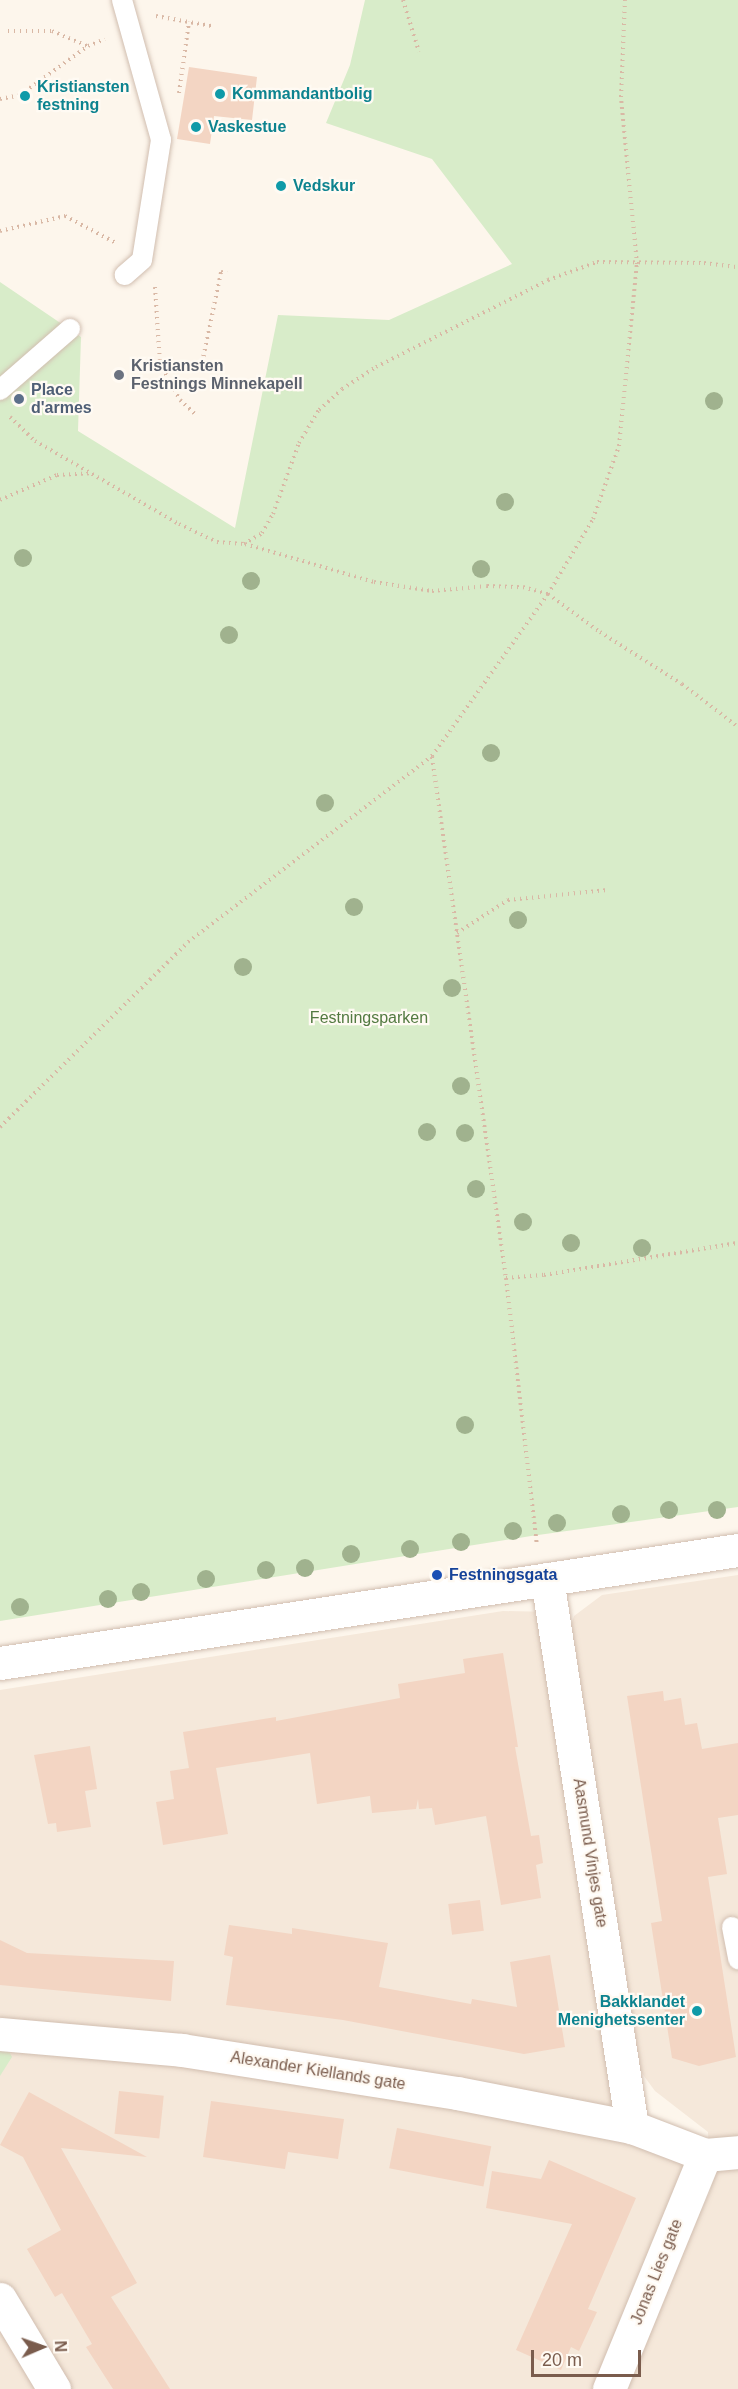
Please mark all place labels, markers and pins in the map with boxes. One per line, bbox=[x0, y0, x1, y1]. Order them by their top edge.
place label: Kristiansten festning bbox=[37, 77, 129, 115]
place label: Kommandantbolig bbox=[232, 84, 372, 104]
marker: Kommandantbolig bbox=[213, 87, 227, 101]
marker: Kristiansten festning bbox=[18, 89, 32, 103]
place label: Vaskestue bbox=[208, 117, 286, 137]
marker: Vaskestue bbox=[189, 120, 203, 134]
place label: Vedskur bbox=[293, 176, 355, 196]
marker: Vedskur bbox=[274, 179, 288, 193]
place label: Kristiansten Festnings Minnekapell bbox=[131, 356, 303, 394]
marker: Kristiansten Festnings Minnekapell bbox=[112, 368, 126, 382]
place label: Place d'armes bbox=[31, 380, 92, 418]
marker: Place d'armes bbox=[12, 392, 26, 406]
place label: Festningsgata bbox=[449, 1565, 557, 1585]
marker: Festningsgata bbox=[430, 1568, 444, 1582]
place label: Bakklandet Menighetssenter bbox=[558, 1992, 685, 2030]
marker: Bakklandet Menighetssenter bbox=[690, 2004, 704, 2018]

